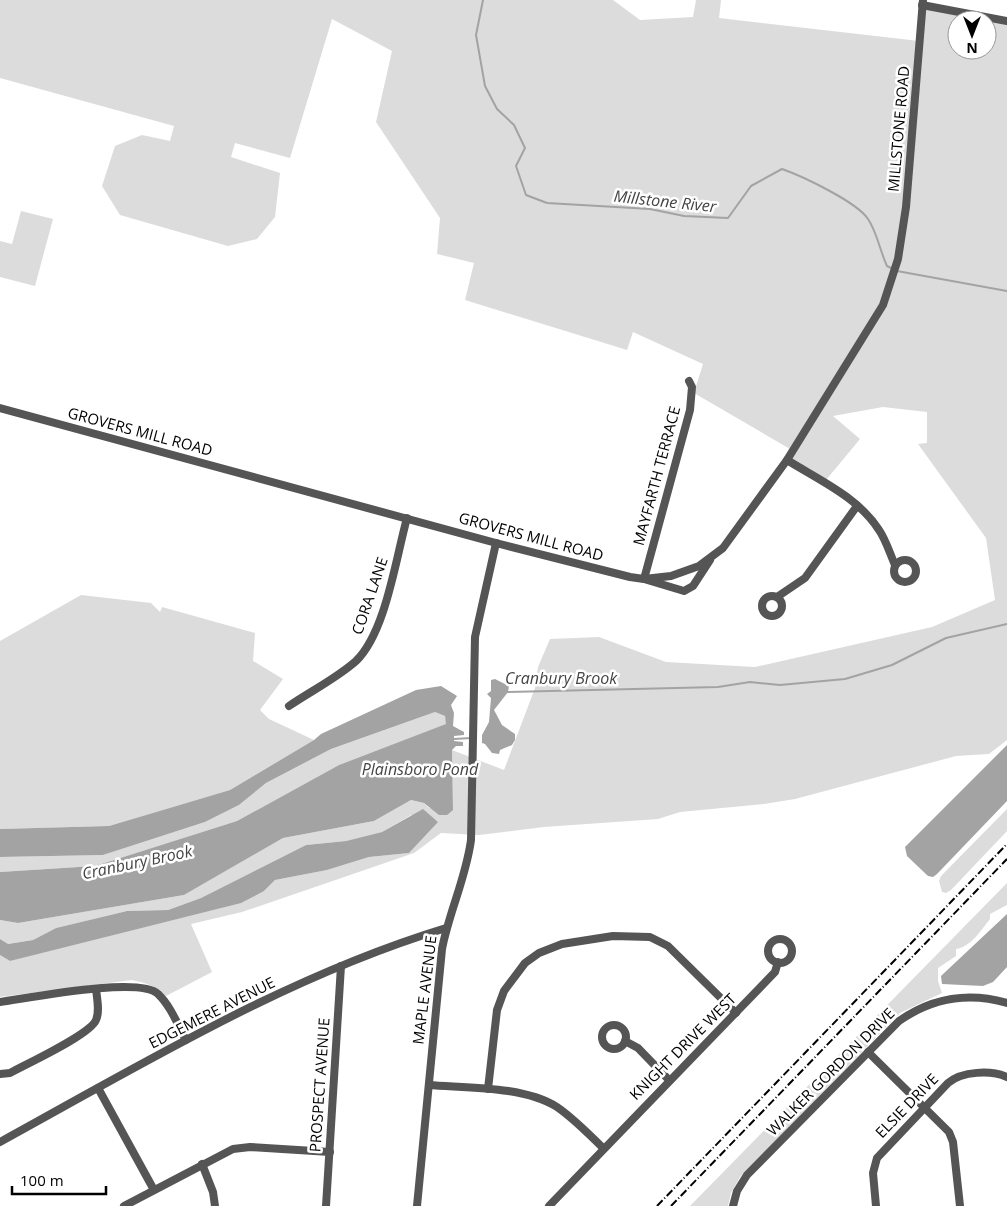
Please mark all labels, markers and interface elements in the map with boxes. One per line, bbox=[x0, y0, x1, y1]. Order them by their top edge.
north arrow bbox=[947, 10, 997, 60]
text: N bbox=[966, 39, 978, 58]
street label: MILLSTONE ROAD bbox=[883, 65, 913, 193]
water label: Millstone River bbox=[613, 185, 718, 217]
street label: GROVERS MILL ROAD bbox=[66, 402, 215, 460]
street label: MAYFARTH TERRACE bbox=[628, 404, 684, 548]
street label: GROVERS MILL ROAD bbox=[457, 507, 606, 565]
street label: CORA LANE bbox=[346, 554, 392, 637]
water label: Cranbury Brook bbox=[505, 667, 618, 689]
water label: Plainsboro Pond bbox=[362, 758, 479, 780]
water label: Cranbury Brook bbox=[80, 839, 195, 884]
street label: MAPLE AVENUE bbox=[407, 934, 441, 1045]
street label: EDGEMERE AVENUE bbox=[145, 972, 278, 1053]
street label: KNIGHT DRIVE WEST bbox=[625, 988, 740, 1104]
street label: WALKER GORDON DRIVE bbox=[762, 1003, 899, 1140]
street label: PROSPECT AVENUE bbox=[304, 1017, 334, 1153]
street label: ELSIE DRIVE bbox=[870, 1069, 942, 1142]
scale bar bbox=[12, 1164, 106, 1196]
text: 100 m bbox=[20, 1170, 64, 1190]

